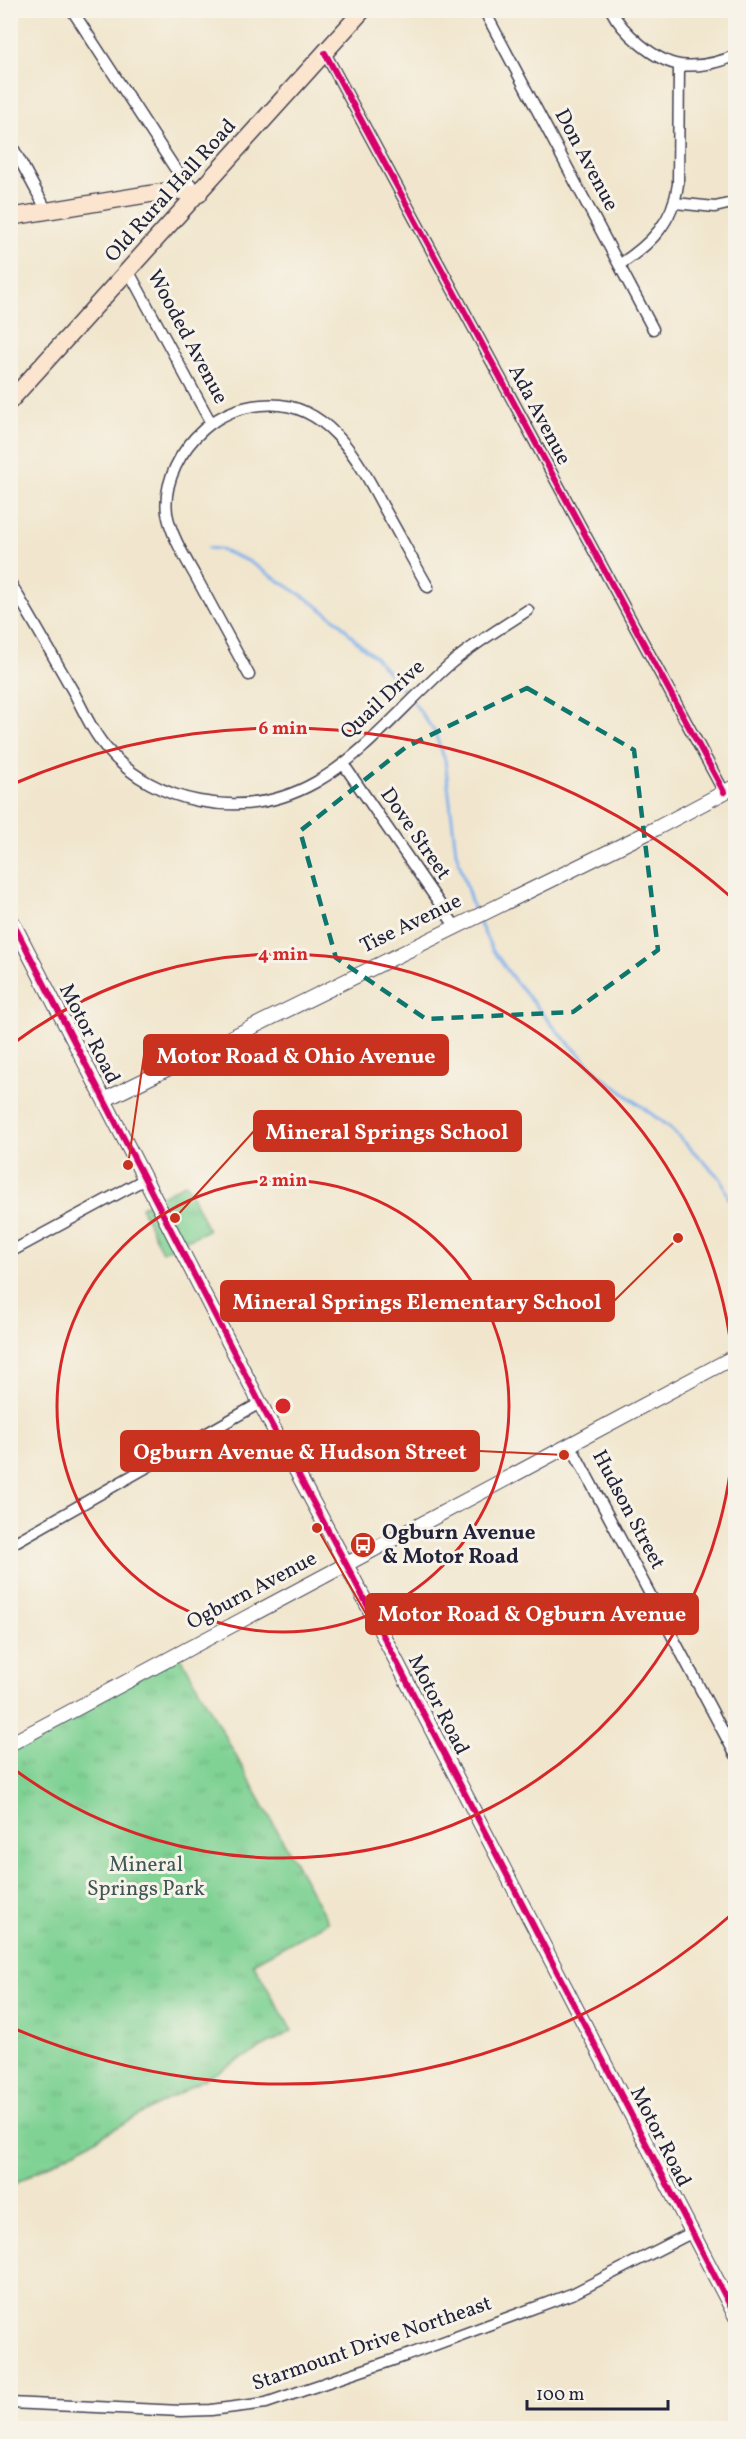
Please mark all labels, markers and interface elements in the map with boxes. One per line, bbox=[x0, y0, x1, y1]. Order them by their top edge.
street label: Don Avenue bbox=[547, 104, 625, 216]
street label: Old Rural Hall Road bbox=[99, 113, 243, 269]
street label: Wooded Avenue bbox=[139, 265, 235, 409]
street label: Ada Avenue bbox=[500, 360, 578, 470]
street label: Quail Drive bbox=[334, 653, 432, 747]
text: 6 min bbox=[258, 717, 308, 742]
street label: Dove Street bbox=[373, 782, 457, 886]
street label: Tise Avenue bbox=[355, 887, 467, 961]
text: 4 min bbox=[258, 943, 308, 968]
street label: Motor Road bbox=[51, 979, 127, 1089]
callout: Motor Road & Ohio Avenue bbox=[144, 1035, 448, 1075]
text: Motor Road & Ohio Avenue bbox=[156, 1042, 436, 1073]
callout: Mineral Springs School bbox=[254, 1111, 521, 1151]
text: Mineral Springs School bbox=[266, 1118, 508, 1149]
text: 2 min bbox=[259, 1169, 307, 1194]
callout: Mineral Springs Elementary School bbox=[221, 1281, 614, 1321]
text: Mineral Springs Elementary School bbox=[232, 1288, 602, 1319]
centre of rings bbox=[273, 1396, 293, 1416]
callout: Ogburn Avenue & Hudson Street bbox=[121, 1431, 479, 1471]
text: Ogburn Avenue & Hudson Street bbox=[133, 1438, 467, 1469]
street label: Hudson Street bbox=[584, 1445, 672, 1575]
place label: Ogburn Avenue & Motor Road bbox=[382, 1519, 535, 1572]
bus stop icon: Ogburn Avenue & Motor Road bbox=[348, 1530, 378, 1560]
street label: Ogburn Avenue bbox=[182, 1544, 322, 1638]
callout: Motor Road & Ogburn Avenue bbox=[366, 1594, 698, 1634]
text: Motor Road & Ogburn Avenue bbox=[378, 1600, 686, 1631]
street label: Motor Road bbox=[400, 1650, 476, 1760]
park label: Mineral Springs Park bbox=[87, 1851, 206, 1904]
street label: Motor Road bbox=[622, 2082, 698, 2192]
street label: Starmount Drive Northeast bbox=[248, 2289, 496, 2399]
scale bar bbox=[527, 2373, 668, 2411]
text: 100 m bbox=[536, 2383, 585, 2408]

